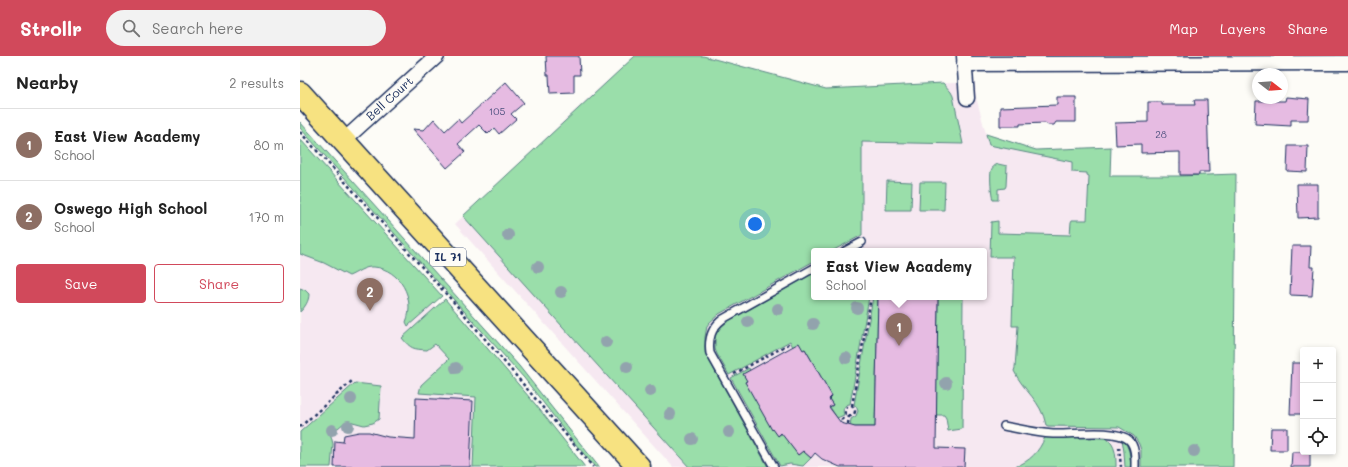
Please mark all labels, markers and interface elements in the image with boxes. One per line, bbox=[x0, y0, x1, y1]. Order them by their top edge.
search box bbox=[106, 10, 386, 46]
text: Strollr bbox=[20, 16, 82, 41]
icon: search bbox=[120, 17, 142, 39]
text: Search here bbox=[152, 18, 243, 38]
text: Map bbox=[1169, 19, 1198, 38]
text: Layers bbox=[1220, 19, 1266, 38]
text: Share bbox=[1288, 19, 1328, 38]
north arrow bbox=[1252, 68, 1288, 104]
text: Nearby bbox=[16, 71, 78, 93]
street label: Bell Court bbox=[362, 72, 416, 124]
text: 2 results bbox=[229, 74, 284, 91]
house number: 105 bbox=[489, 104, 505, 118]
text: East View Academy bbox=[54, 126, 200, 146]
house number: 28 bbox=[1155, 127, 1167, 141]
text: 1 bbox=[26, 136, 32, 153]
text: 80 m bbox=[254, 136, 284, 153]
text: School bbox=[54, 146, 95, 163]
text: Oswego High School bbox=[54, 198, 207, 218]
text: 2 bbox=[25, 208, 33, 225]
text: 170 m bbox=[248, 208, 284, 225]
your location bbox=[745, 214, 765, 234]
text: School bbox=[54, 218, 95, 235]
road number: IL 71 bbox=[430, 248, 466, 266]
popup bbox=[811, 248, 987, 300]
text: East View Academy bbox=[826, 256, 972, 276]
button: Save bbox=[16, 264, 146, 303]
button: Share bbox=[154, 264, 284, 303]
text: School bbox=[826, 276, 867, 293]
pin: 2 bbox=[357, 278, 383, 311]
pin: 1 bbox=[886, 313, 912, 346]
map controls bbox=[1300, 347, 1336, 455]
button: + bbox=[1300, 347, 1336, 383]
button: − bbox=[1300, 383, 1336, 419]
button: locate bbox=[1300, 419, 1336, 455]

